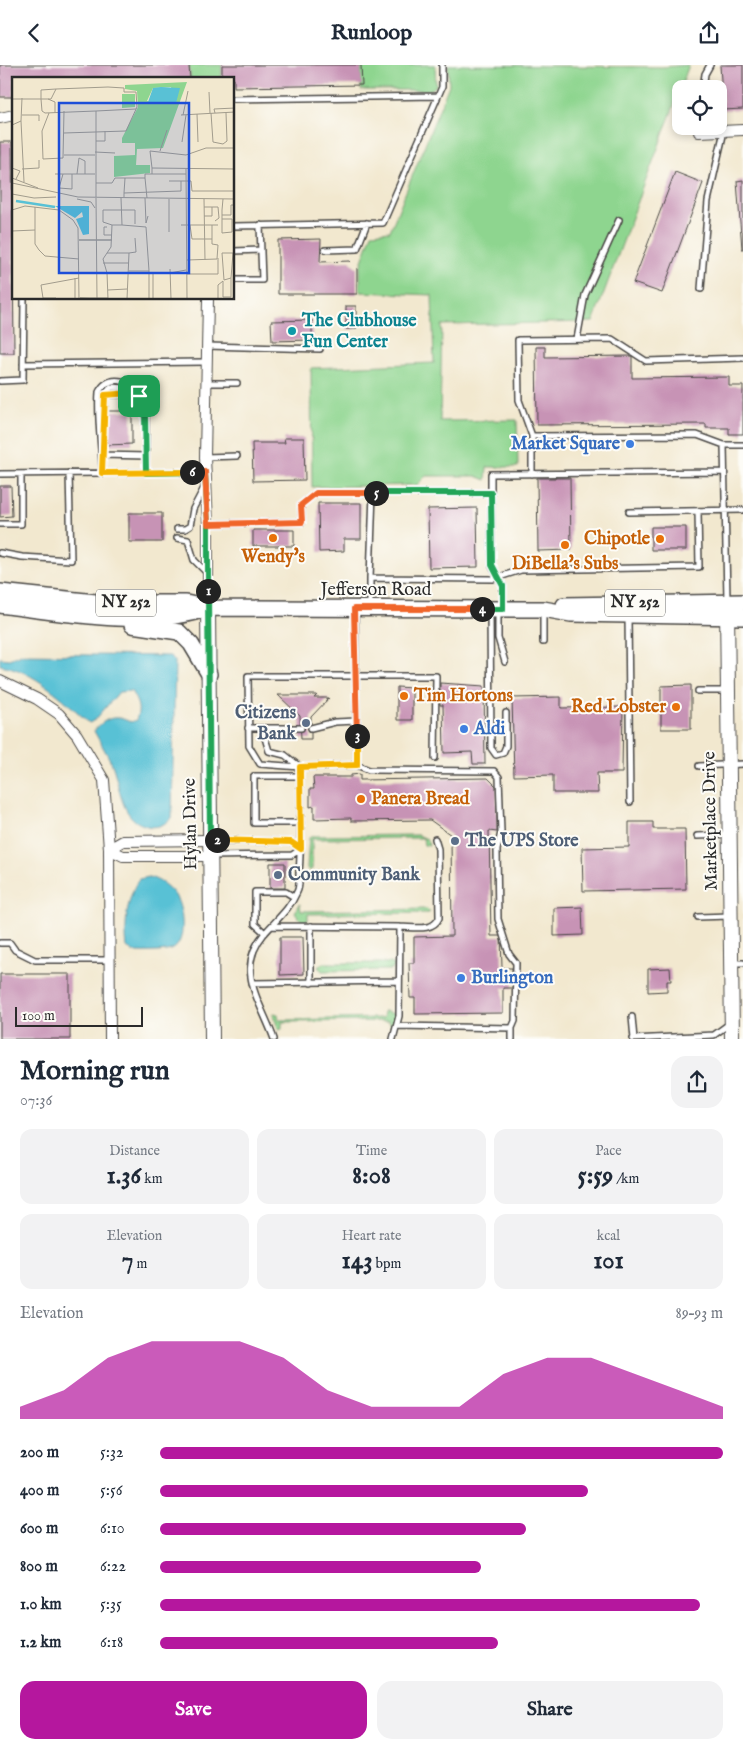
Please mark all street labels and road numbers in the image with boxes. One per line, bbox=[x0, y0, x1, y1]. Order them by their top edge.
street label: Jefferson Road bbox=[319, 579, 432, 602]
road number: NY 252 bbox=[96, 589, 156, 617]
road number: NY 252 bbox=[605, 589, 665, 617]
street label: Marketplace Drive bbox=[698, 751, 724, 891]
street label: Hylan Drive bbox=[179, 778, 203, 870]

